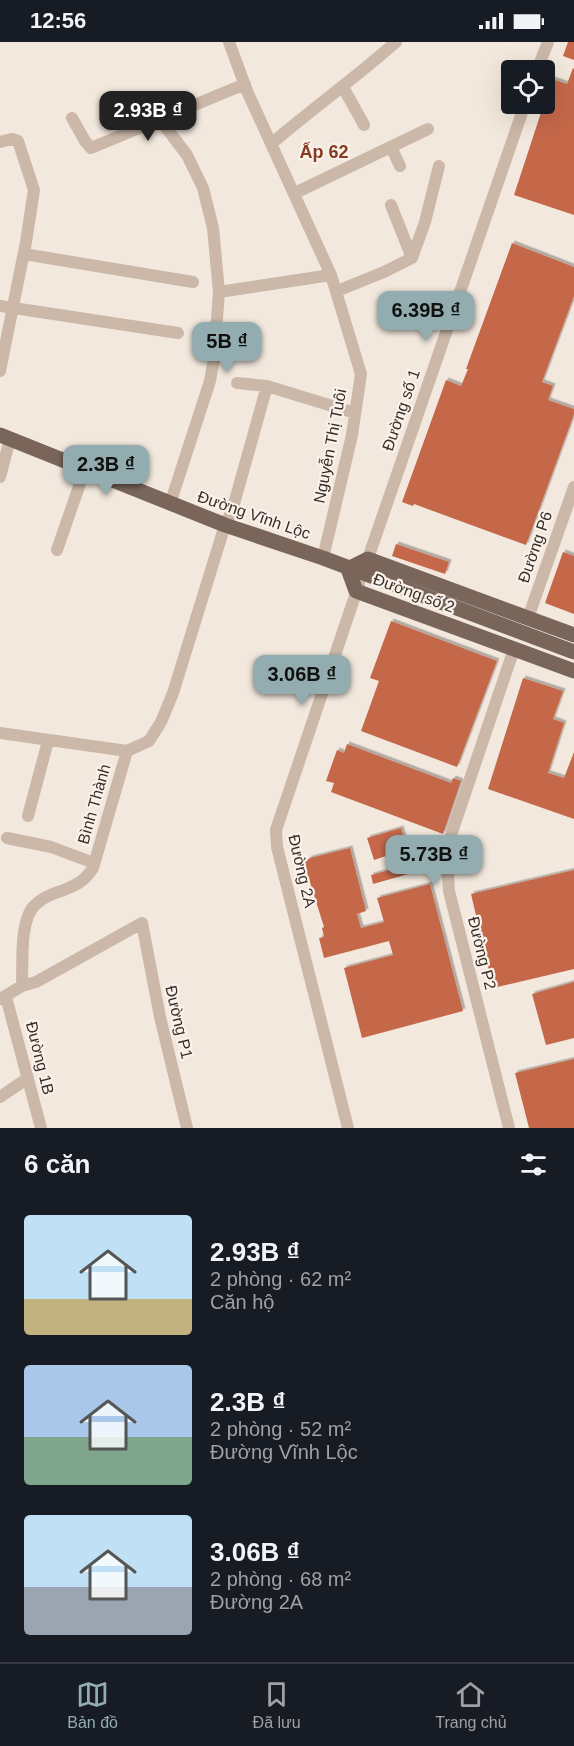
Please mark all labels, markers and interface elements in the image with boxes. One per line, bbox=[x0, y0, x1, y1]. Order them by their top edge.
text: 12:56 bbox=[30, 8, 86, 33]
map controls bbox=[501, 60, 555, 114]
button: locate bbox=[501, 60, 555, 114]
pin: 2.93B ₫ bbox=[93, 91, 203, 142]
text: 2.93B ₫ bbox=[113, 99, 183, 121]
district label: Ấp 62 bbox=[299, 141, 349, 162]
pin: 6.39B ₫ bbox=[371, 291, 481, 342]
text: 6.39B ₫ bbox=[391, 299, 461, 321]
pin: 5B ₫ bbox=[191, 322, 263, 373]
text: 5B ₫ bbox=[206, 330, 248, 352]
street label: Đường số 1 bbox=[379, 367, 423, 453]
street label: Nguyễn Thị Tuôi bbox=[310, 387, 349, 505]
pin: 2.3B ₫ bbox=[57, 445, 155, 496]
text: 2.3B ₫ bbox=[77, 453, 135, 475]
street label: Đường Vĩnh Lộc bbox=[195, 488, 313, 542]
street label: Đường P6 bbox=[515, 509, 555, 585]
street label: Đường số 2 bbox=[371, 570, 457, 616]
pin: 3.06B ₫ bbox=[247, 655, 357, 706]
text: 3.06B ₫ bbox=[267, 663, 337, 685]
street label: Bình Thành bbox=[74, 762, 114, 846]
street label: Đường 2A bbox=[285, 833, 319, 910]
pin: 5.73B ₫ bbox=[379, 835, 489, 886]
text: 5.73B ₫ bbox=[399, 843, 469, 865]
street label: Đường P2 bbox=[465, 915, 499, 991]
street label: Đường P1 bbox=[162, 984, 196, 1060]
street label: Đường 1B bbox=[23, 1020, 57, 1096]
icon: filters bbox=[517, 1148, 550, 1181]
text: 6 căn bbox=[24, 1149, 91, 1179]
text: 2.93B ₫ bbox=[210, 1237, 300, 1267]
icon: home bbox=[72, 1239, 144, 1311]
text: 2 phòng · 62 m² bbox=[210, 1268, 351, 1290]
text: Căn hộ bbox=[210, 1291, 275, 1313]
text: 2.3B ₫ bbox=[210, 1387, 286, 1417]
icon: home bbox=[72, 1389, 144, 1461]
text: 2 phòng · 52 m² bbox=[210, 1418, 351, 1440]
text: Đường Vĩnh Lộc bbox=[210, 1441, 358, 1463]
text: 3.06B ₫ bbox=[210, 1537, 300, 1567]
icon: home bbox=[72, 1539, 144, 1611]
text: 2 phòng · 68 m² bbox=[210, 1568, 351, 1590]
text: Đường 2A bbox=[210, 1591, 303, 1613]
tab: Bản đồ bbox=[67, 1678, 118, 1732]
tab: Đã lưu bbox=[253, 1678, 301, 1732]
tab: Trang chủ bbox=[435, 1678, 507, 1732]

